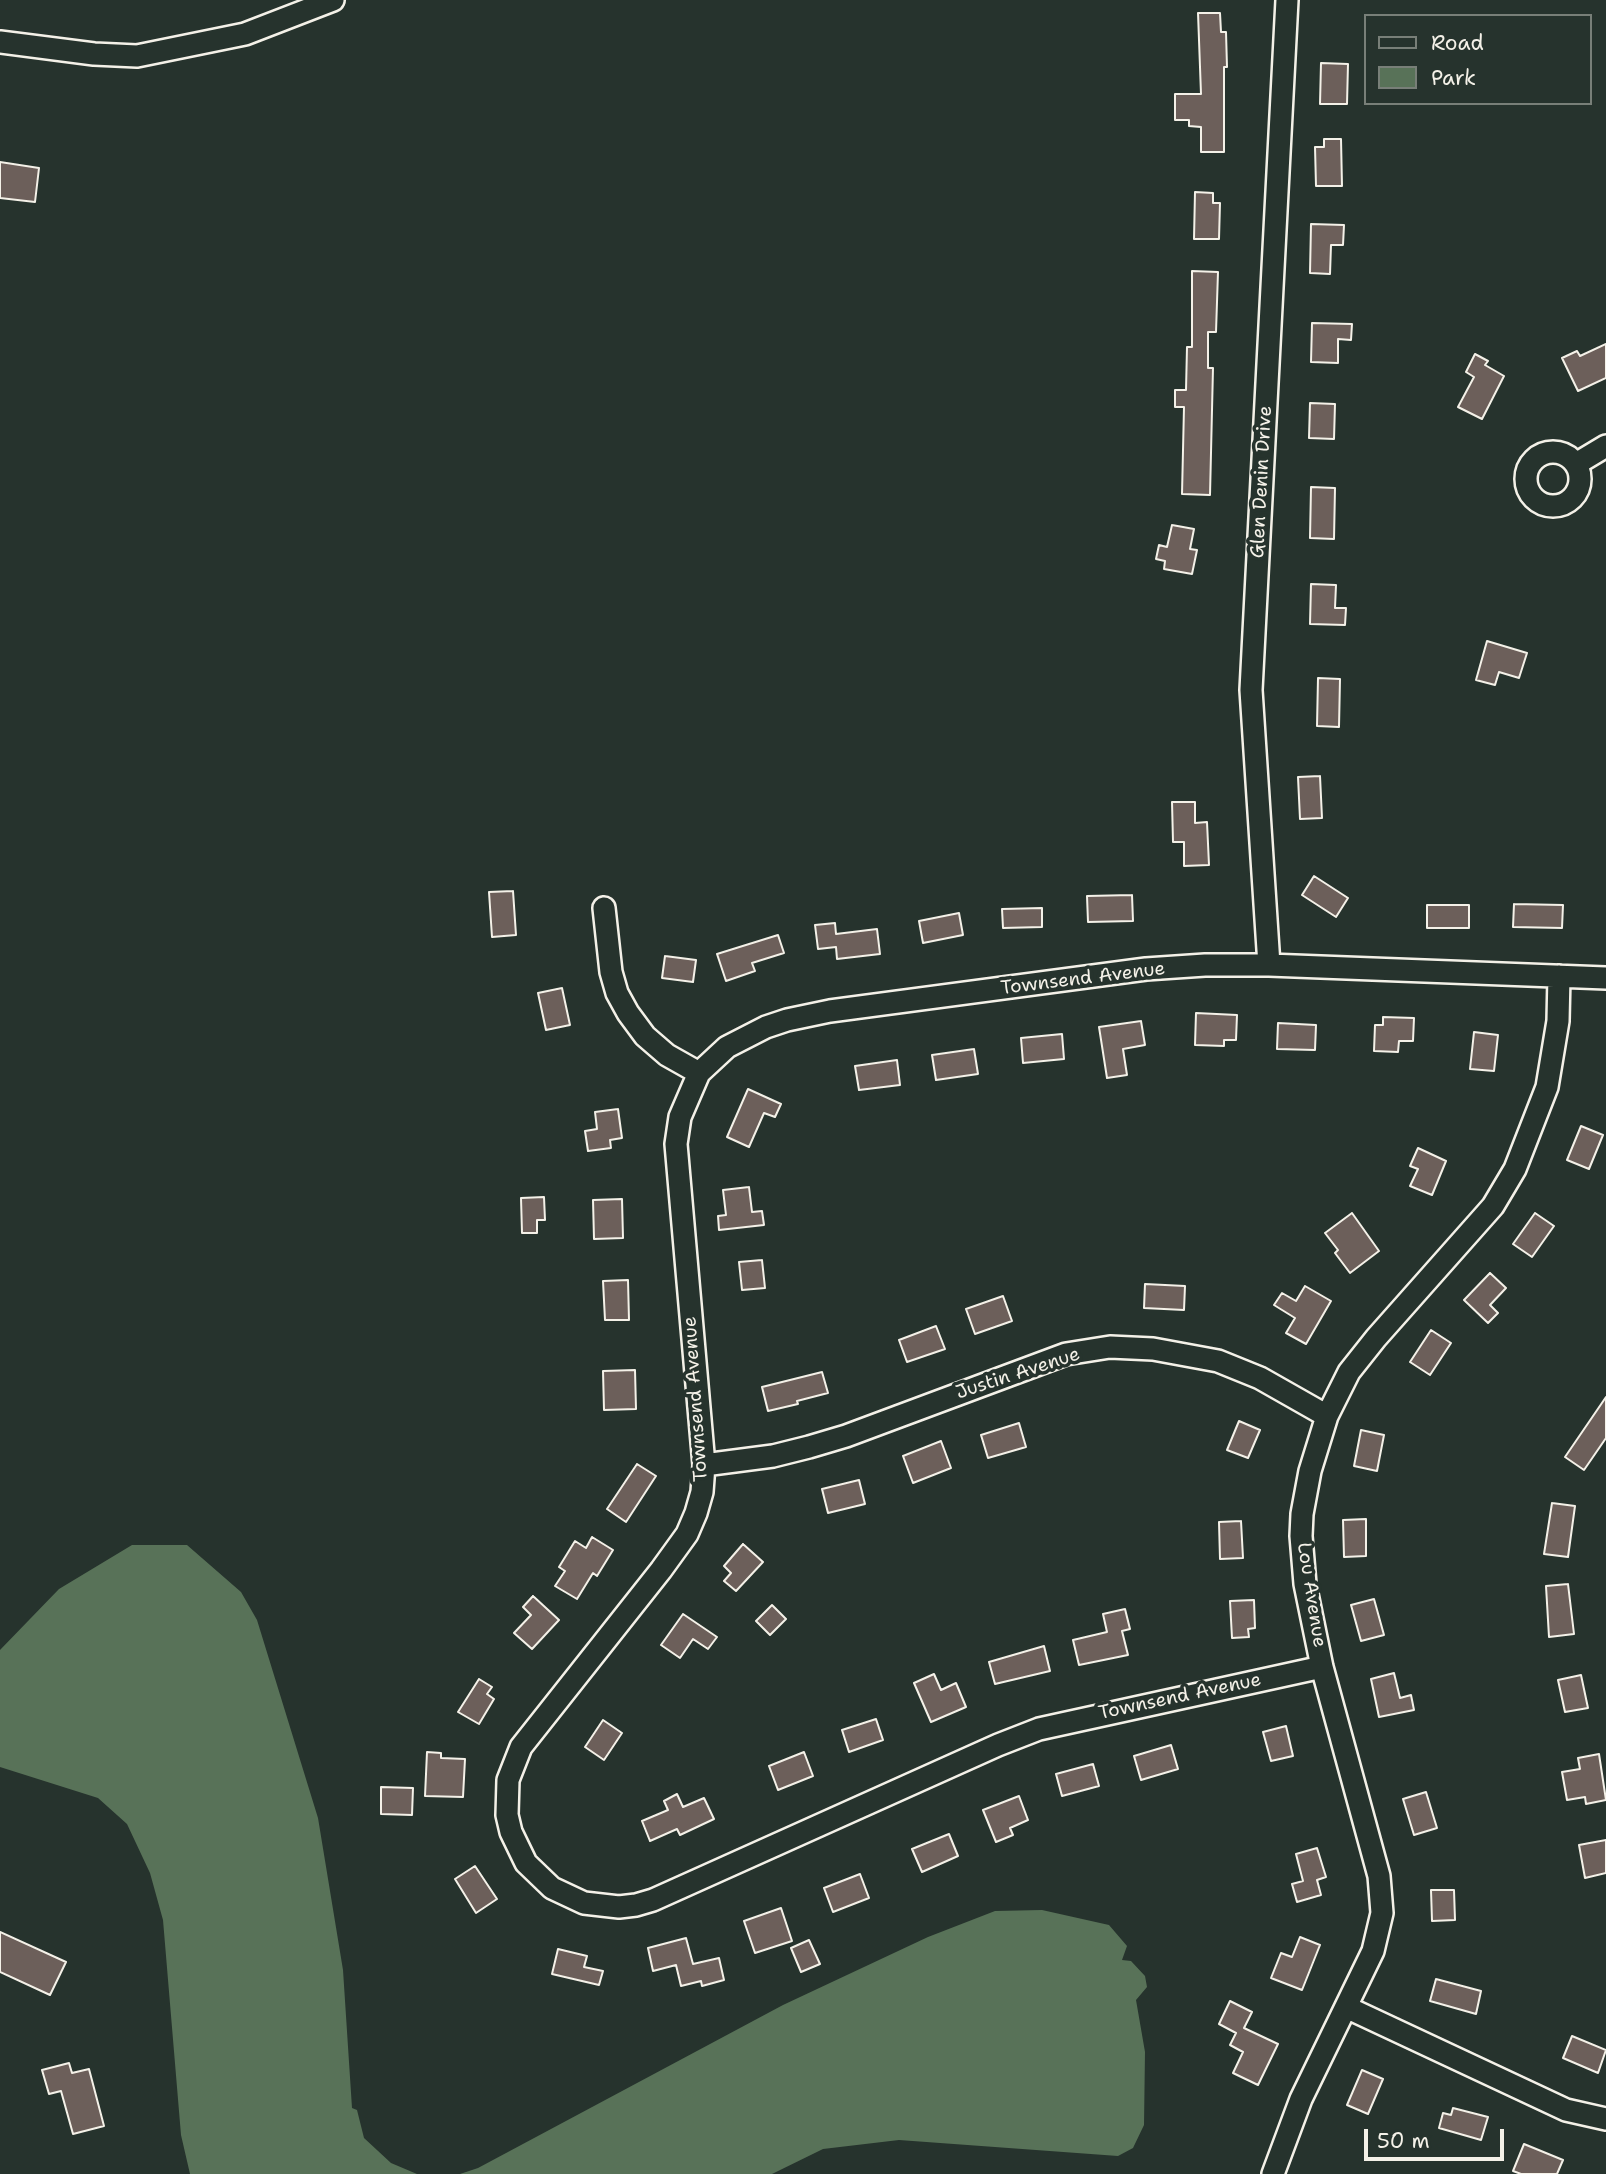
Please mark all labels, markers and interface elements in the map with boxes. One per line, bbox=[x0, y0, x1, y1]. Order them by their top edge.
legend bbox=[1364, 14, 1592, 105]
text: Road bbox=[1431, 29, 1484, 57]
text: Park bbox=[1431, 64, 1476, 92]
street label: Glen Denin Drive bbox=[1247, 405, 1277, 559]
street label: Townsend Avenue bbox=[999, 958, 1167, 1000]
street label: Townsend Avenue bbox=[679, 1316, 713, 1482]
street label: Justin Avenue bbox=[953, 1343, 1083, 1405]
street label: Lou Avenue bbox=[1291, 1541, 1331, 1649]
street label: Townsend Avenue bbox=[1097, 1669, 1263, 1725]
scale bar bbox=[1368, 2114, 1508, 2158]
text: 50 m bbox=[1377, 2127, 1430, 2155]

